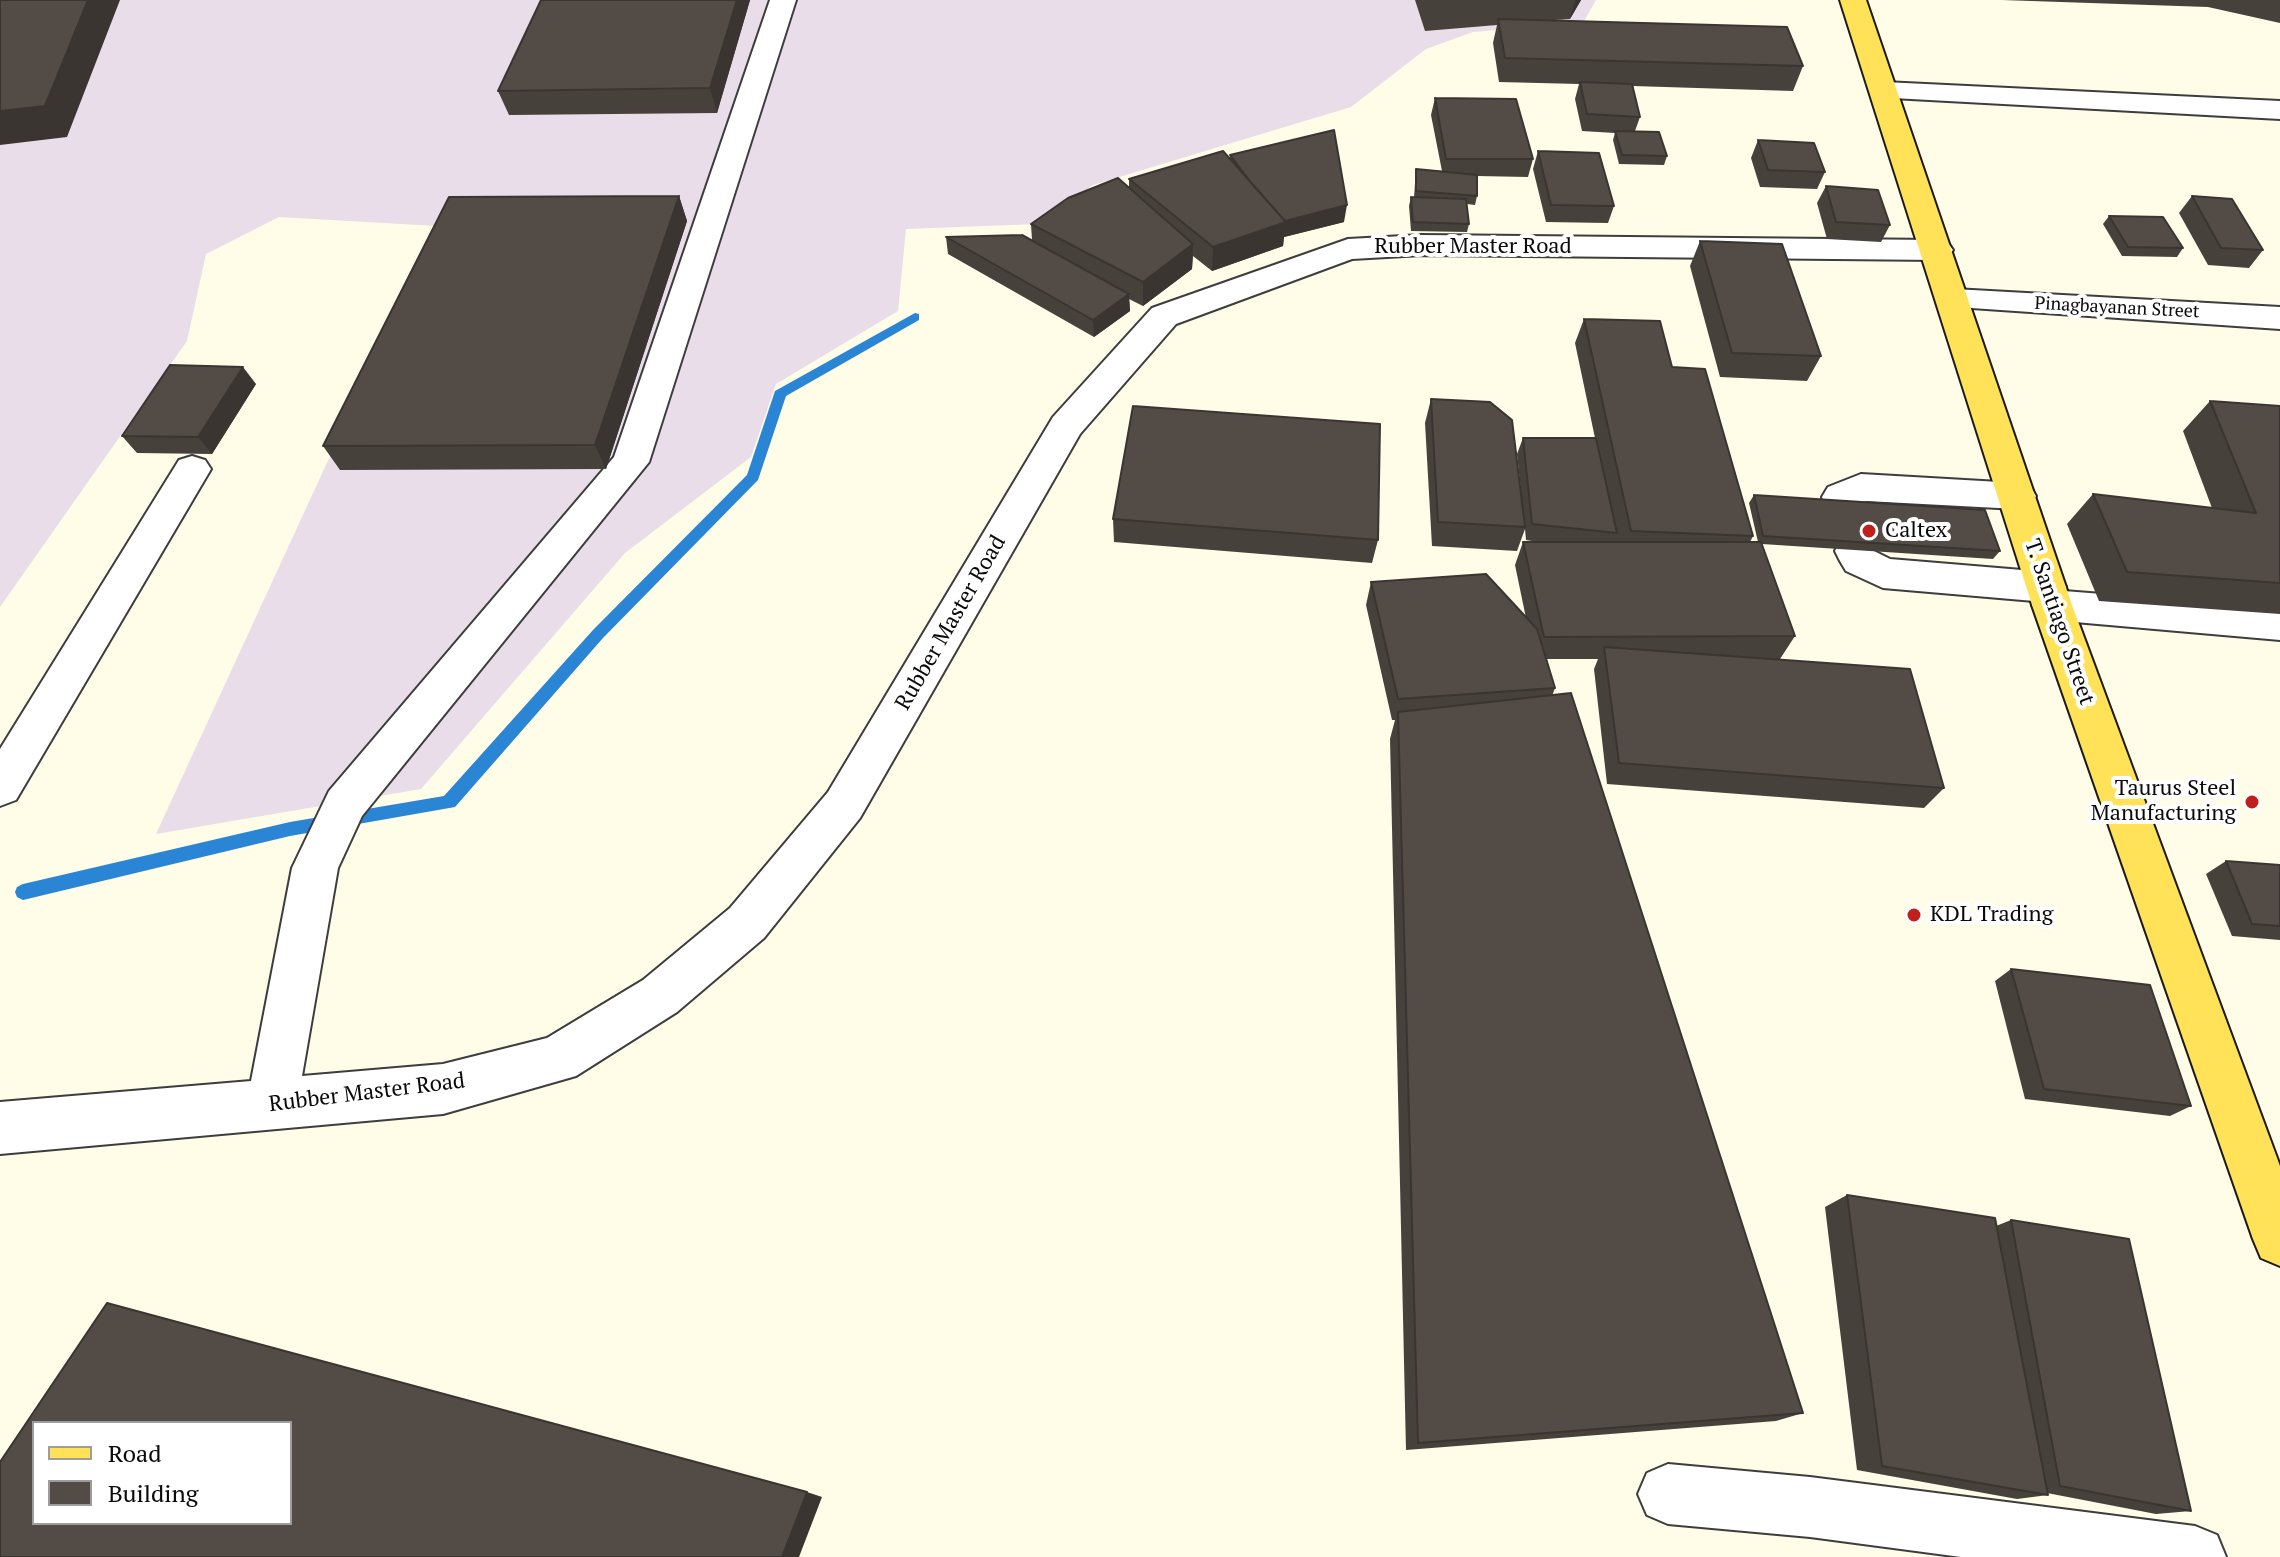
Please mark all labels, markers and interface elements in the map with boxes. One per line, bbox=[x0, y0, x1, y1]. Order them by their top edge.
street label: Rubber Master Road bbox=[1374, 234, 1572, 260]
street label: Pinagbayanan Street bbox=[2034, 293, 2200, 323]
place label: Caltex bbox=[1885, 518, 1947, 544]
marker: Caltex bbox=[1860, 522, 1878, 540]
street label: Rubber Master Road bbox=[890, 531, 1012, 715]
street label: T. Santiago Street bbox=[2018, 536, 2100, 708]
place label: Taurus Steel Manufacturing bbox=[2091, 776, 2236, 828]
marker: Taurus Steel Manufacturing bbox=[2243, 793, 2261, 811]
place label: KDL Trading bbox=[1930, 902, 2053, 928]
marker: KDL Trading bbox=[1905, 906, 1923, 924]
street label: Rubber Master Road bbox=[267, 1068, 467, 1118]
legend bbox=[32, 1421, 292, 1525]
text: Road bbox=[108, 1437, 162, 1469]
text: Building bbox=[108, 1477, 198, 1509]

